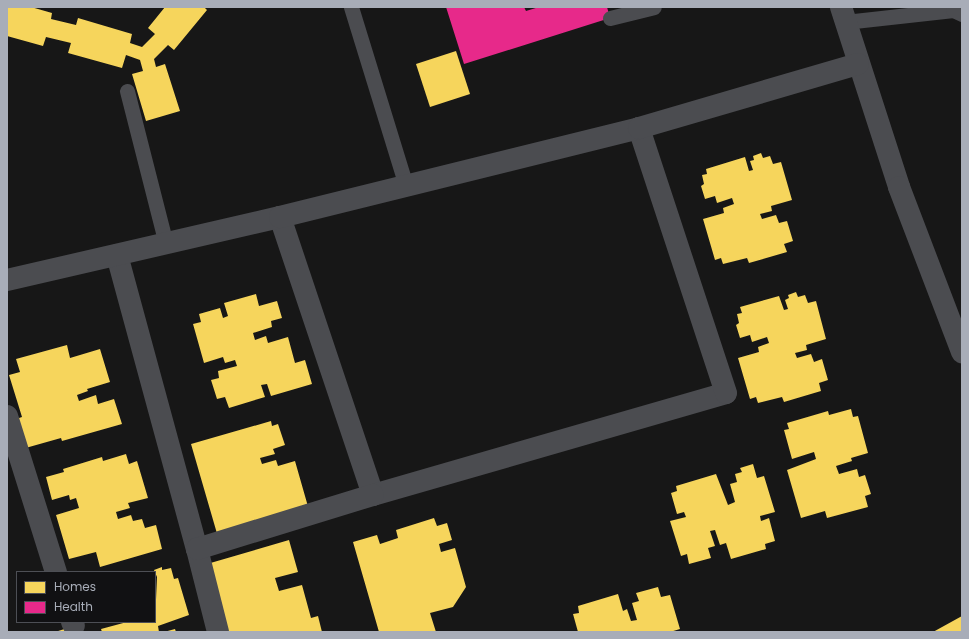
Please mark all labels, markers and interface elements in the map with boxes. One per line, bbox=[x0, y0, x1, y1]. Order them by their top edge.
legend bbox=[16, 571, 156, 623]
text: Homes bbox=[54, 578, 96, 595]
text: Health bbox=[54, 598, 93, 615]

